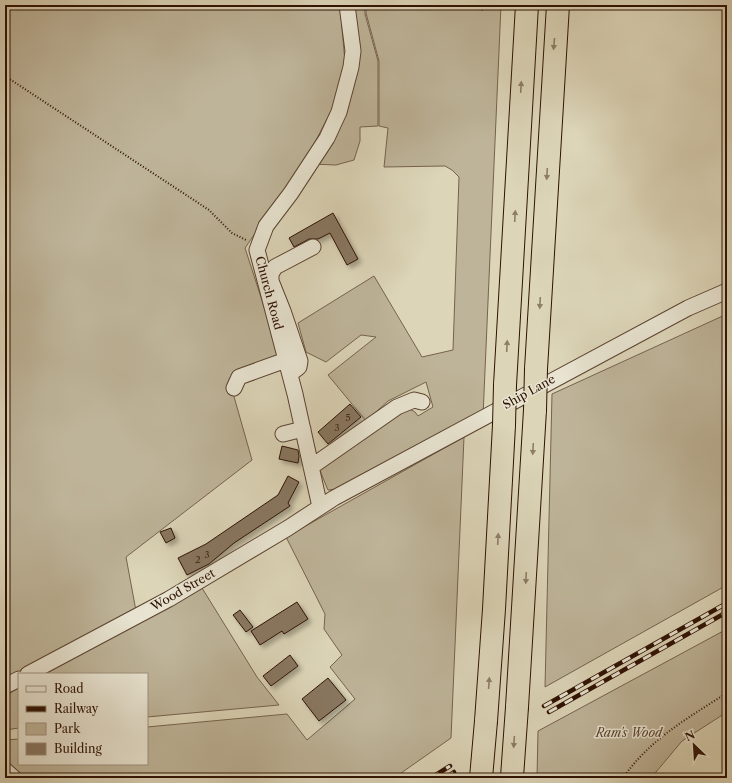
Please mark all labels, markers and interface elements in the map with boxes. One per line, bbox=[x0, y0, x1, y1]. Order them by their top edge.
one-way arrow bbox=[551, 38, 558, 50]
one-way arrow bbox=[518, 81, 525, 93]
one-way arrow bbox=[544, 168, 550, 181]
one-way arrow bbox=[511, 210, 518, 222]
street label: Church Road bbox=[252, 254, 287, 332]
one-way arrow bbox=[537, 297, 543, 310]
one-way arrow bbox=[504, 340, 511, 352]
street label: Ship Lane bbox=[500, 371, 558, 412]
house number: 5 bbox=[345, 411, 351, 424]
house number: 3 bbox=[334, 421, 340, 434]
one-way arrow bbox=[529, 443, 536, 455]
one-way arrow bbox=[495, 533, 502, 545]
house number: 3 bbox=[204, 548, 210, 561]
house number: 2 bbox=[195, 553, 201, 566]
street label: Wood Street bbox=[147, 565, 218, 614]
one-way arrow bbox=[522, 572, 529, 584]
legend bbox=[18, 673, 148, 765]
one-way arrow bbox=[486, 676, 493, 689]
text: Road bbox=[54, 681, 84, 696]
text: Railway bbox=[54, 701, 99, 716]
text: Park bbox=[54, 721, 81, 736]
park label: Ram's Wood bbox=[595, 725, 664, 740]
north arrow bbox=[674, 725, 714, 765]
text: N bbox=[682, 727, 697, 744]
one-way arrow bbox=[511, 736, 518, 748]
text: Building bbox=[54, 741, 102, 756]

